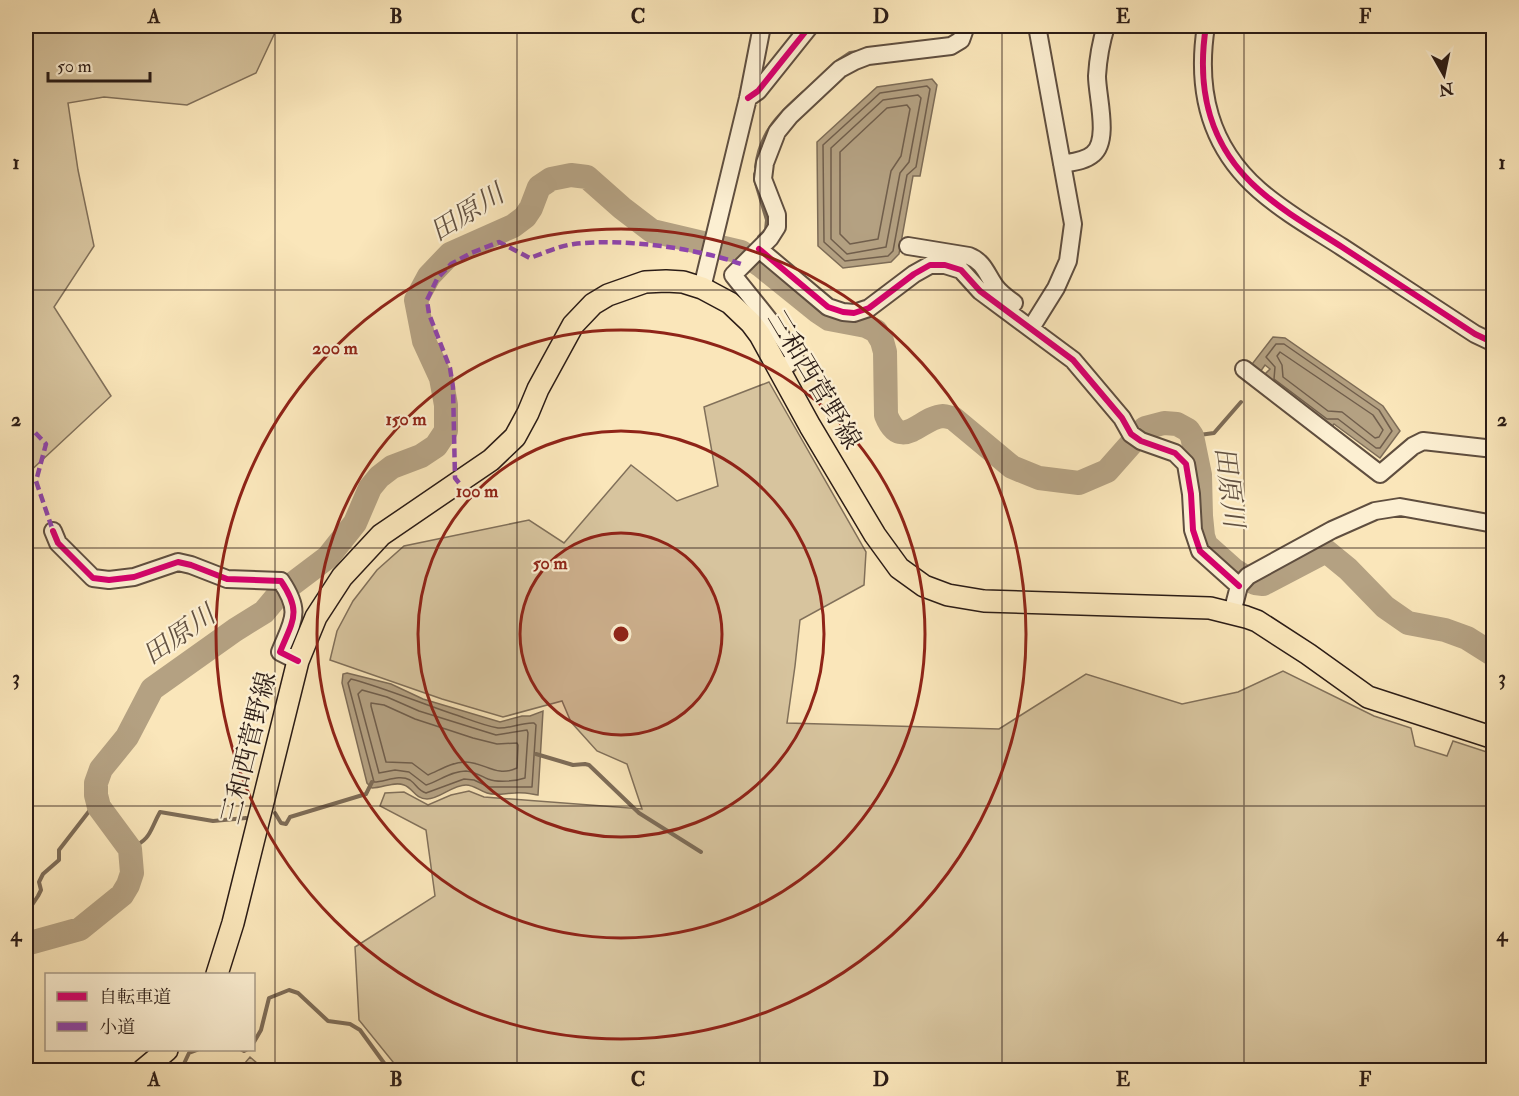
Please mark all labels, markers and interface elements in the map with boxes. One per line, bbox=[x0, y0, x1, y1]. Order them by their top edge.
text: A bbox=[147, 4, 161, 29]
text: B bbox=[389, 4, 403, 29]
text: C bbox=[631, 4, 645, 29]
text: D bbox=[873, 4, 889, 29]
text: E bbox=[1116, 4, 1131, 29]
text: F bbox=[1359, 4, 1372, 29]
scale bar bbox=[48, 45, 150, 83]
north arrow bbox=[1414, 45, 1474, 105]
text: 50 m bbox=[57, 55, 92, 78]
text: N bbox=[1437, 78, 1456, 100]
text: 1 bbox=[12, 150, 20, 175]
text: 1 bbox=[1498, 150, 1506, 175]
water label: 田原川 bbox=[424, 176, 513, 248]
street label: 三和西菅野線 bbox=[760, 305, 868, 455]
text: 200 m bbox=[312, 337, 359, 360]
text: 2 bbox=[11, 407, 21, 432]
text: 2 bbox=[1497, 407, 1507, 432]
text: 150 m bbox=[385, 408, 428, 431]
water label: 田原川 bbox=[1208, 445, 1251, 532]
text: 100 m bbox=[456, 480, 499, 503]
text: 50 m bbox=[533, 552, 568, 575]
water label: 田原川 bbox=[136, 597, 224, 672]
centre of rings bbox=[611, 624, 631, 644]
text: 3 bbox=[12, 665, 20, 690]
text: 3 bbox=[1498, 665, 1506, 690]
street label: 三和西菅野線 bbox=[215, 668, 283, 828]
text: 4 bbox=[10, 922, 23, 947]
text: 4 bbox=[1496, 922, 1509, 947]
legend bbox=[45, 973, 255, 1051]
text: 自転車道 bbox=[99, 986, 171, 1009]
text: 小道 bbox=[99, 1016, 135, 1039]
text: A bbox=[147, 1067, 161, 1092]
text: B bbox=[389, 1067, 403, 1092]
text: C bbox=[631, 1067, 645, 1092]
text: D bbox=[873, 1067, 889, 1092]
text: E bbox=[1116, 1067, 1131, 1092]
text: F bbox=[1359, 1067, 1372, 1092]

